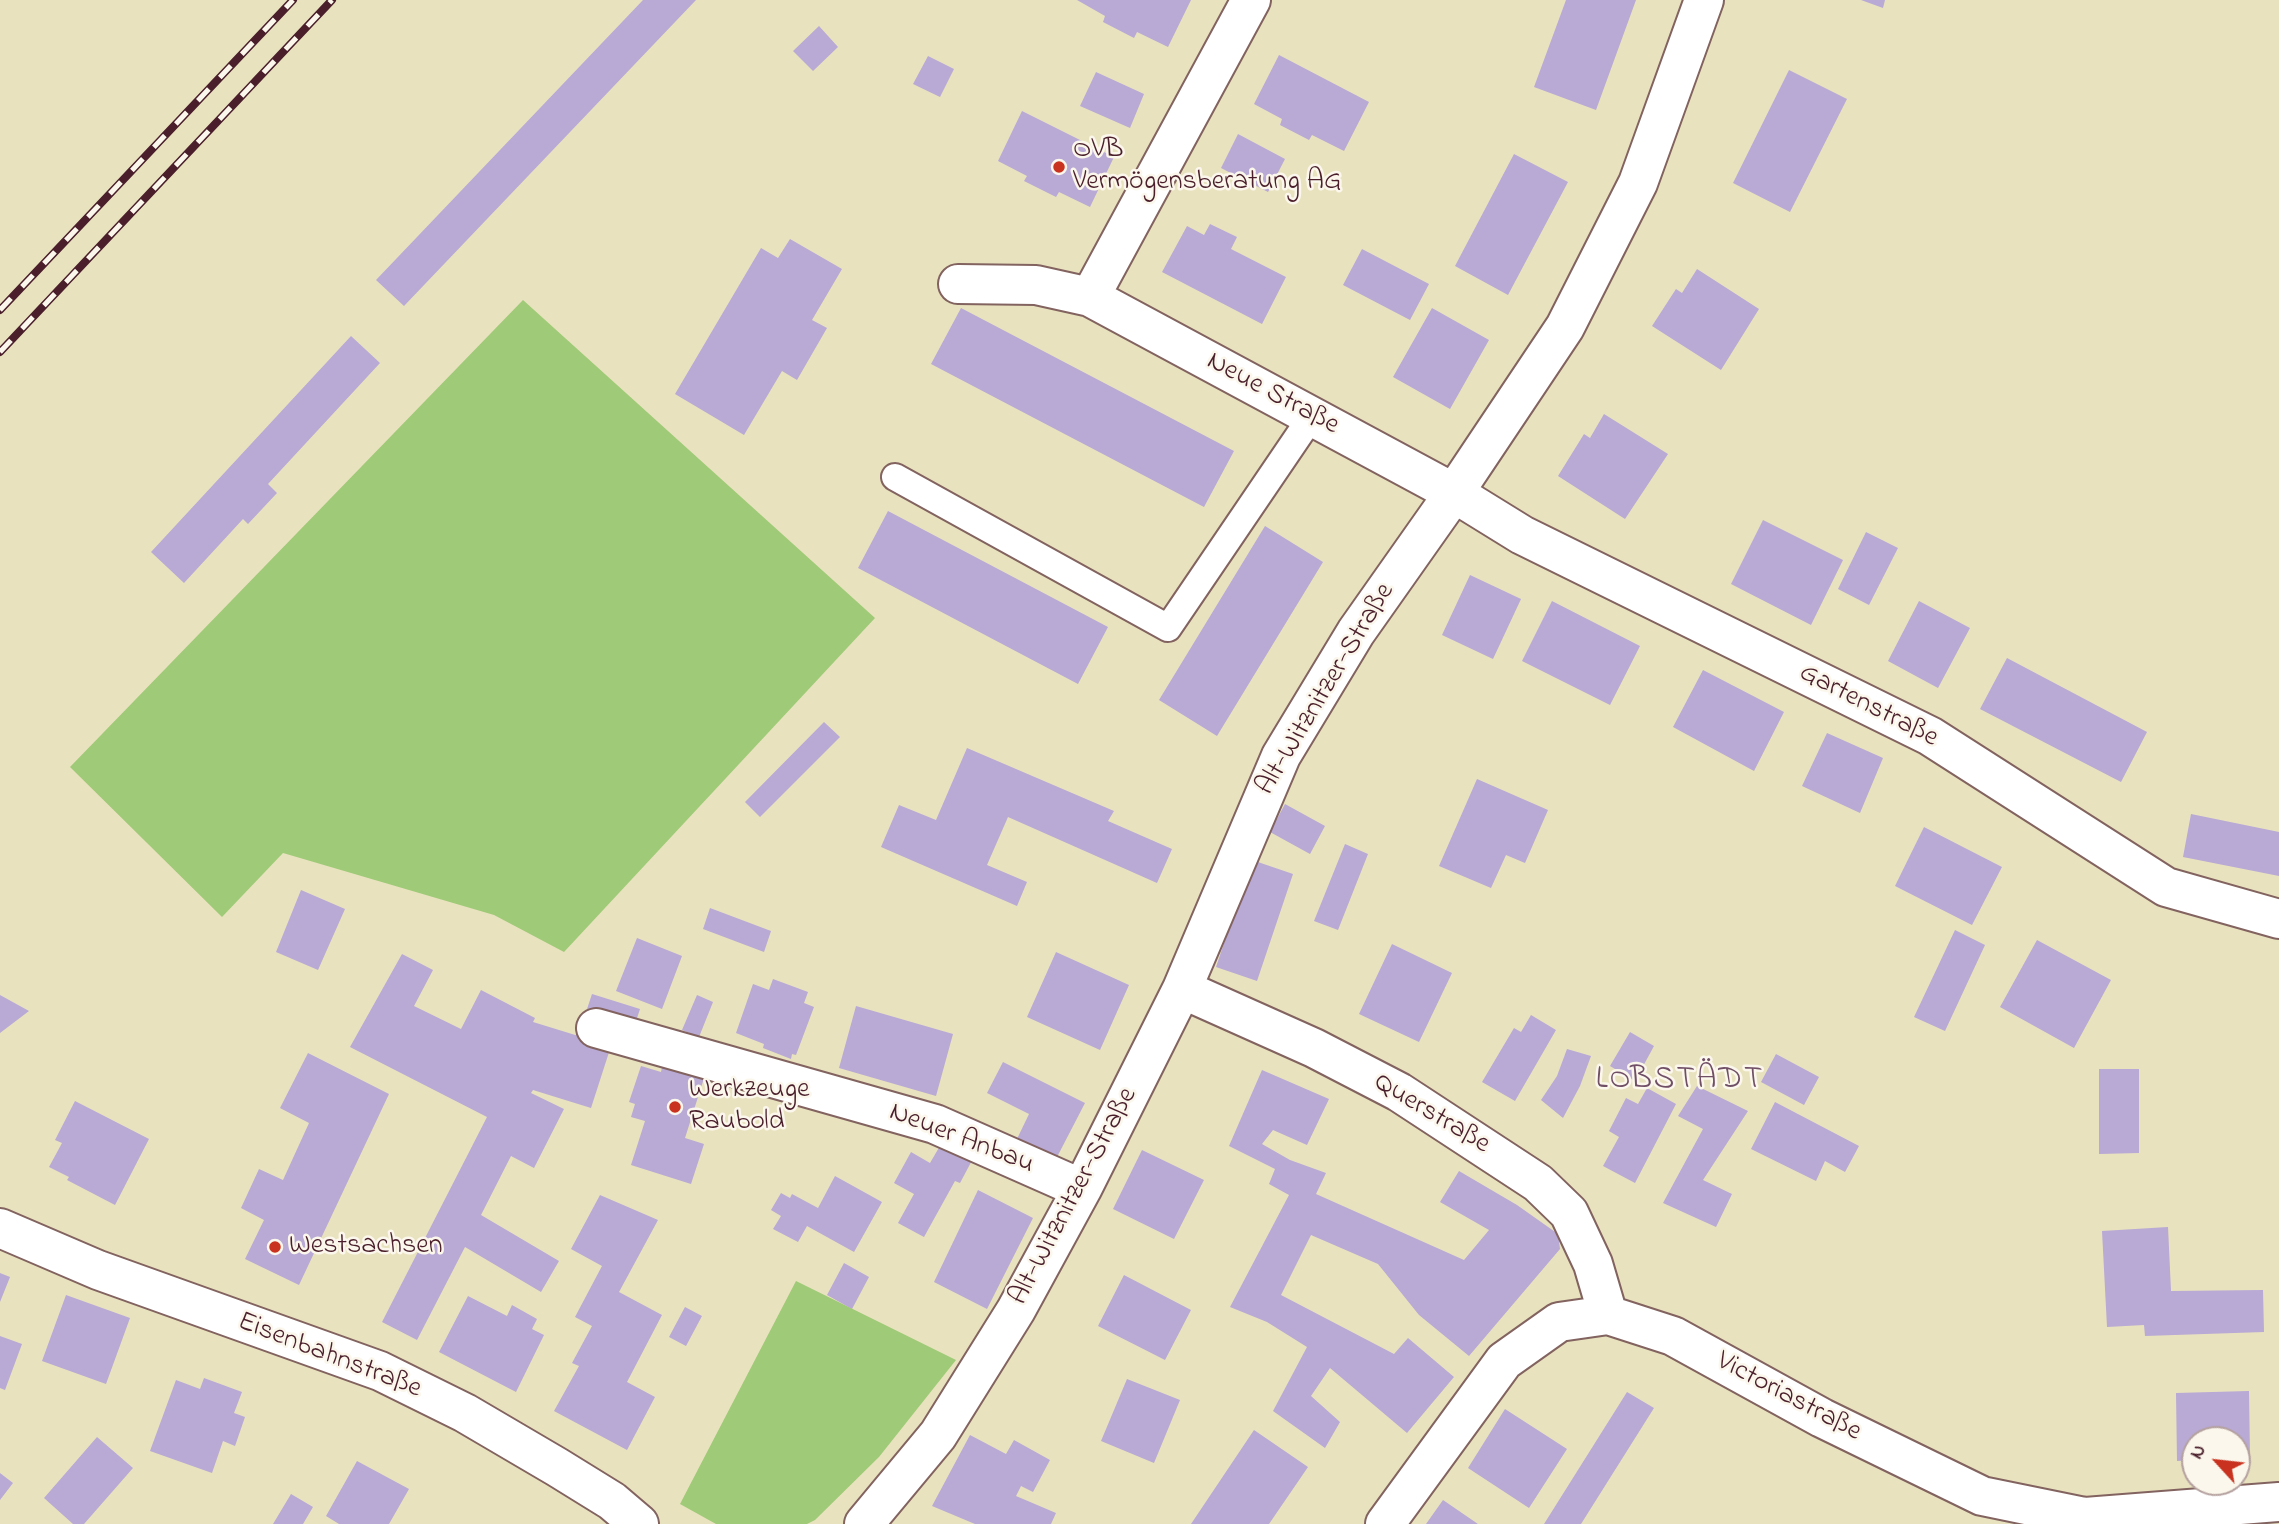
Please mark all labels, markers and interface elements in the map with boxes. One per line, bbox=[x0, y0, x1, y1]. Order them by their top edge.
place label: OVB Vermögensberatung AG bbox=[1073, 134, 1342, 200]
marker: OVB Vermögensberatung AG bbox=[1051, 159, 1067, 175]
street label: Neue Straße bbox=[1200, 346, 1344, 444]
street label: Alt-Witznitzer-Straße bbox=[1250, 578, 1404, 802]
street label: Gartenstraße bbox=[1793, 658, 1943, 756]
district label: LOBSTÄDT bbox=[1597, 1063, 1763, 1101]
street label: Querstraße bbox=[1367, 1067, 1495, 1163]
place label: Werkzeuge Raubold bbox=[689, 1074, 810, 1140]
street label: Alt-Witznitzer-Straße bbox=[1004, 1083, 1146, 1311]
street label: Neuer Anbau bbox=[884, 1097, 1038, 1183]
marker: Werkzeuge Raubold bbox=[667, 1099, 683, 1115]
place label: Westsachsen bbox=[289, 1230, 443, 1264]
marker: Westsachsen bbox=[267, 1239, 283, 1255]
street label: Eisenbahnstraße bbox=[232, 1307, 426, 1407]
street label: Victoriastraße bbox=[1710, 1346, 1866, 1450]
north arrow bbox=[2181, 1426, 2251, 1496]
text: N bbox=[2184, 1440, 2214, 1464]

